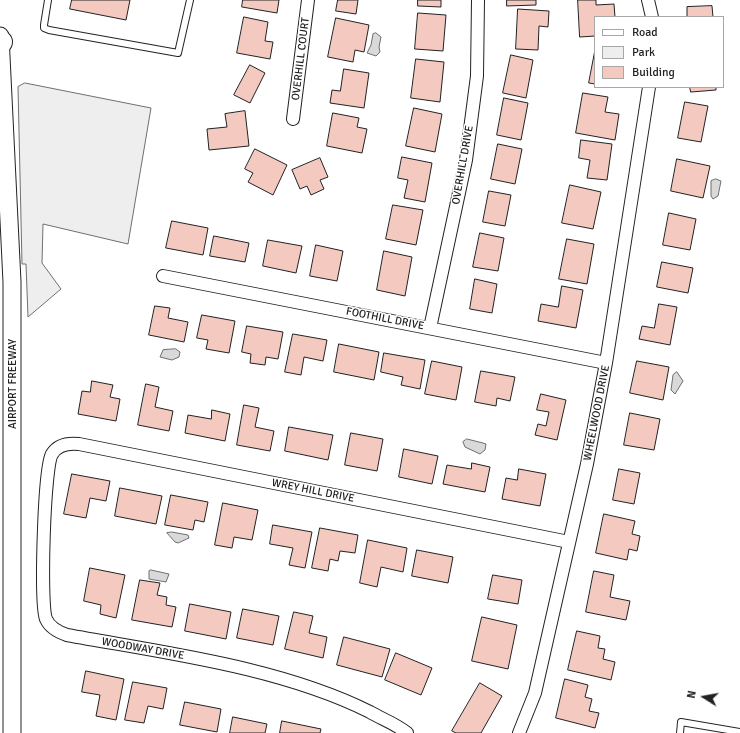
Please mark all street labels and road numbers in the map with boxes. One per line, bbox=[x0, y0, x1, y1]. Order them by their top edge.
street label: OVERHILL COURT bbox=[289, 17, 313, 101]
street label: OVERHILL DRIVE bbox=[450, 124, 476, 206]
street label: FOOTHILL DRIVE bbox=[345, 305, 425, 333]
street label: AIRPORT FREEWAY bbox=[6, 339, 20, 429]
street label: WHEELWOOD DRIVE bbox=[581, 364, 613, 462]
street label: WREY HILL DRIVE bbox=[271, 477, 355, 505]
street label: WOODWAY DRIVE bbox=[101, 635, 185, 663]

